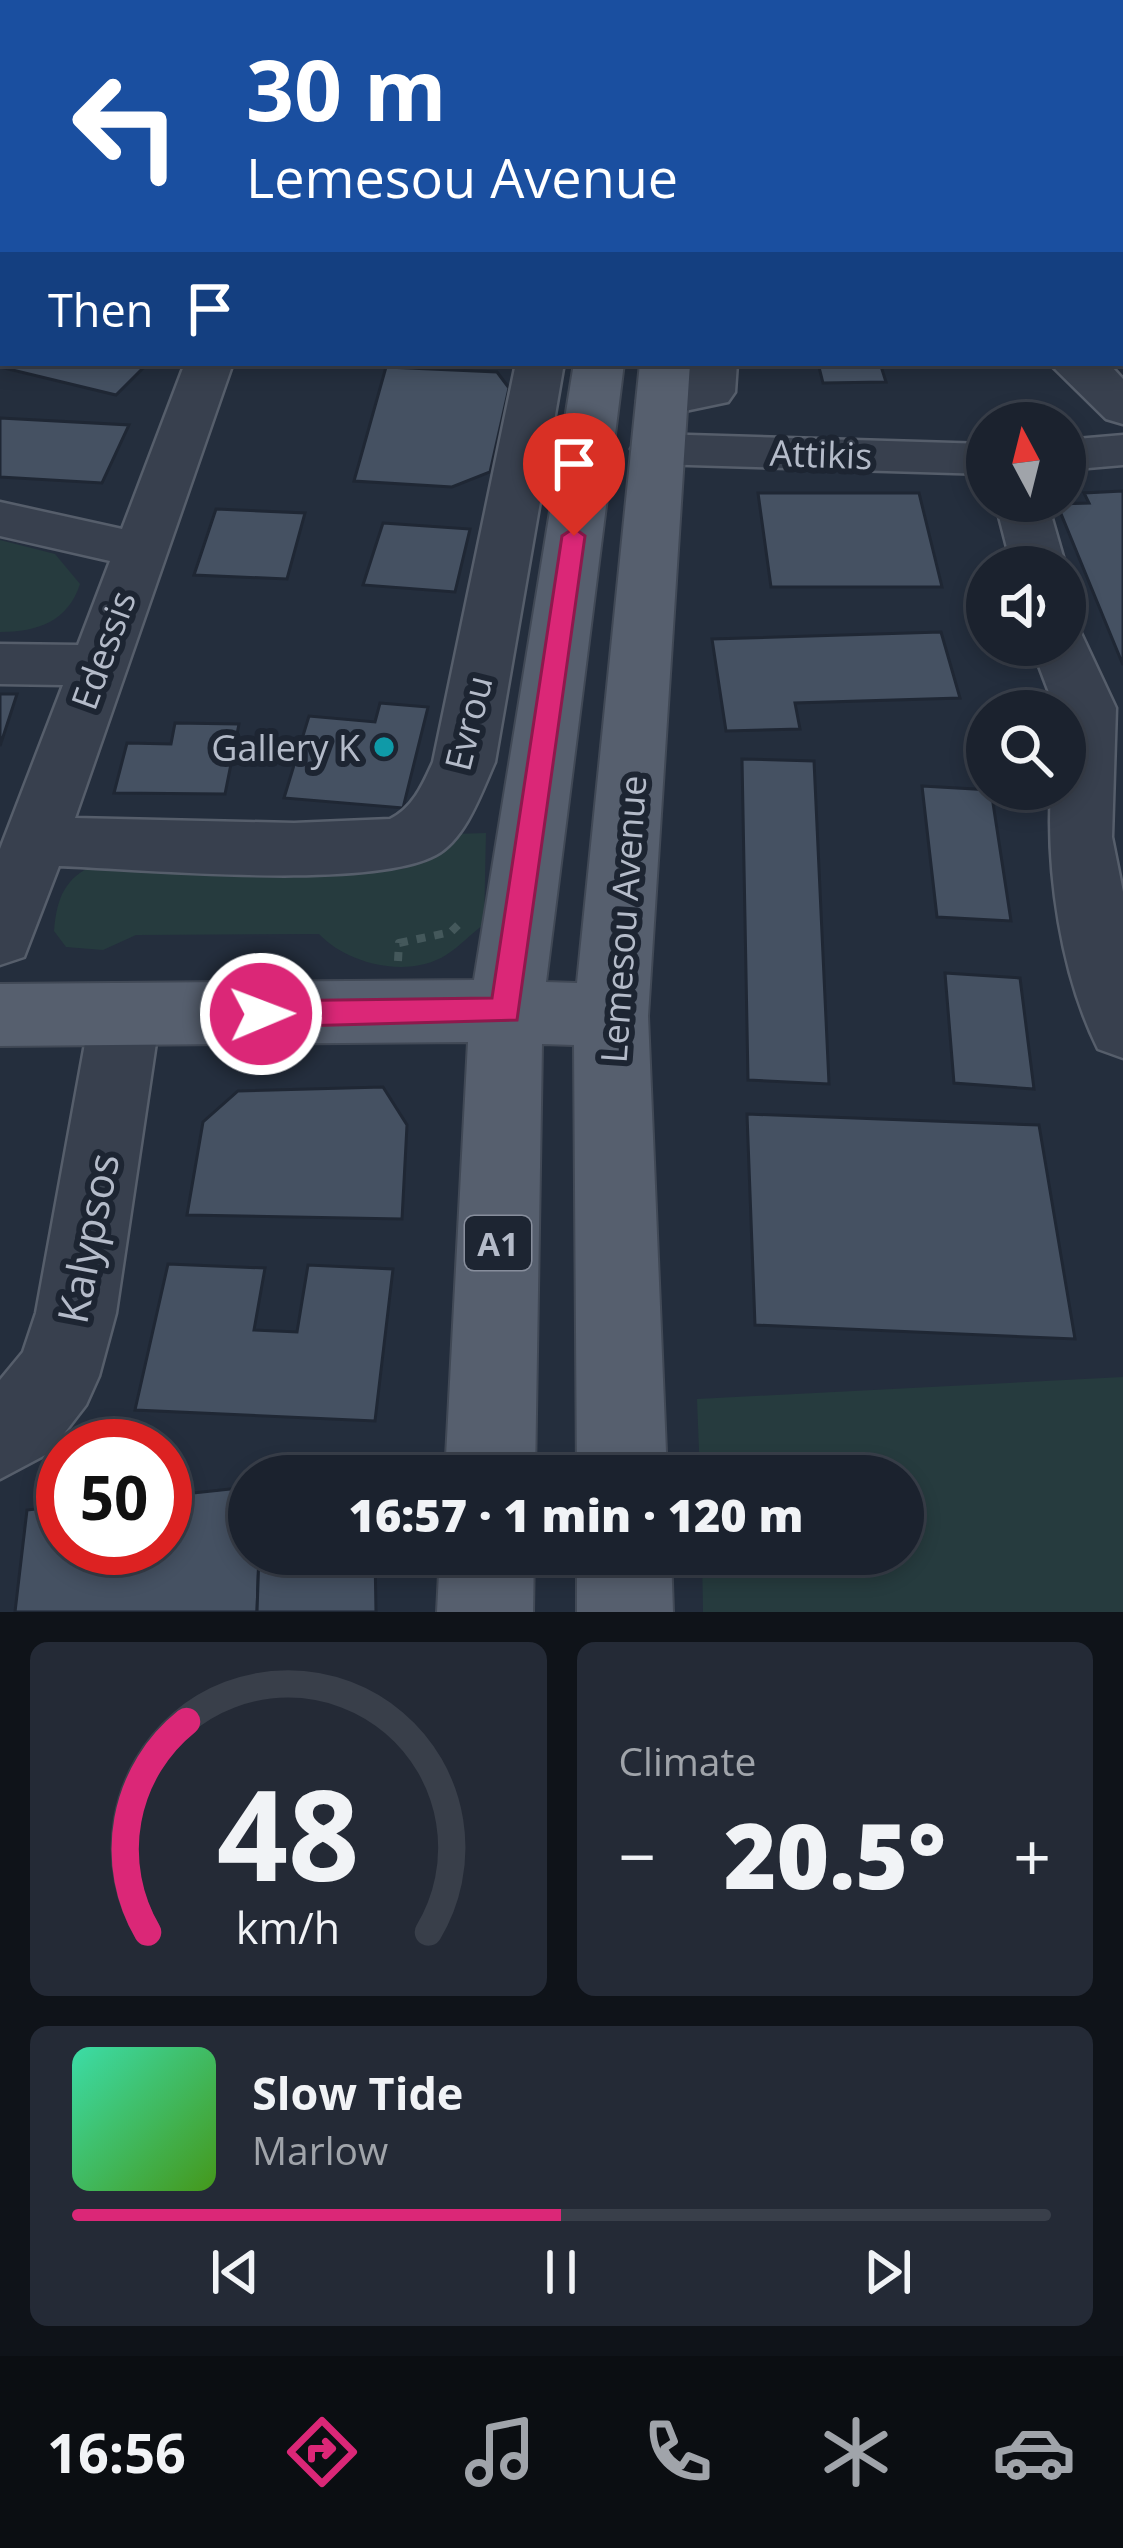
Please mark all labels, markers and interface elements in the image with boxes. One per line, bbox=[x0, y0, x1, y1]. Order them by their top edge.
text: 30 m bbox=[246, 31, 446, 146]
icon: left bbox=[48, 48, 204, 204]
text: Lemesou Avenue bbox=[246, 140, 678, 214]
icon: arrive bbox=[177, 276, 243, 342]
text: Then bbox=[48, 279, 153, 340]
north arrow bbox=[966, 402, 1086, 522]
map controls bbox=[966, 402, 1086, 810]
pin bbox=[523, 413, 625, 536]
street label: Attikis bbox=[769, 428, 873, 480]
icon: arrive bbox=[541, 431, 607, 497]
button: sound bbox=[966, 546, 1086, 666]
street label: Edessis bbox=[59, 584, 147, 716]
street label: Evrou bbox=[433, 670, 503, 776]
button: search bbox=[966, 690, 1086, 810]
place label: Gallery K bbox=[211, 723, 361, 772]
marker: Gallery K bbox=[371, 734, 397, 760]
street label: Lemesou Avenue bbox=[589, 774, 657, 1064]
position arrow bbox=[198, 951, 324, 1077]
street label: Kalypsos bbox=[43, 1148, 131, 1328]
road number: A1 bbox=[465, 1216, 531, 1270]
speed limit sign: 50 bbox=[36, 1419, 192, 1575]
text: 16:57 · 1 min · 120 m bbox=[349, 1484, 803, 1545]
text: Climate bbox=[619, 1734, 756, 1787]
text: 48 bbox=[217, 1748, 360, 1918]
text: 20.5° bbox=[724, 1793, 946, 1915]
text: − bbox=[619, 1810, 656, 1900]
text: + bbox=[1013, 1810, 1051, 1900]
text: km/h bbox=[236, 1898, 340, 1957]
text: Slow Tide bbox=[252, 2062, 463, 2123]
text: Marlow bbox=[252, 2123, 388, 2176]
icon: previous bbox=[202, 2239, 268, 2305]
icon: pause bbox=[528, 2239, 594, 2305]
icon: next bbox=[855, 2239, 921, 2305]
icon: directions bbox=[280, 2410, 364, 2494]
icon: music bbox=[458, 2410, 542, 2494]
icon: phone bbox=[636, 2410, 720, 2494]
icon: climate bbox=[814, 2410, 898, 2494]
icon: car bbox=[992, 2410, 1076, 2494]
text: 16:56 bbox=[47, 2415, 186, 2489]

